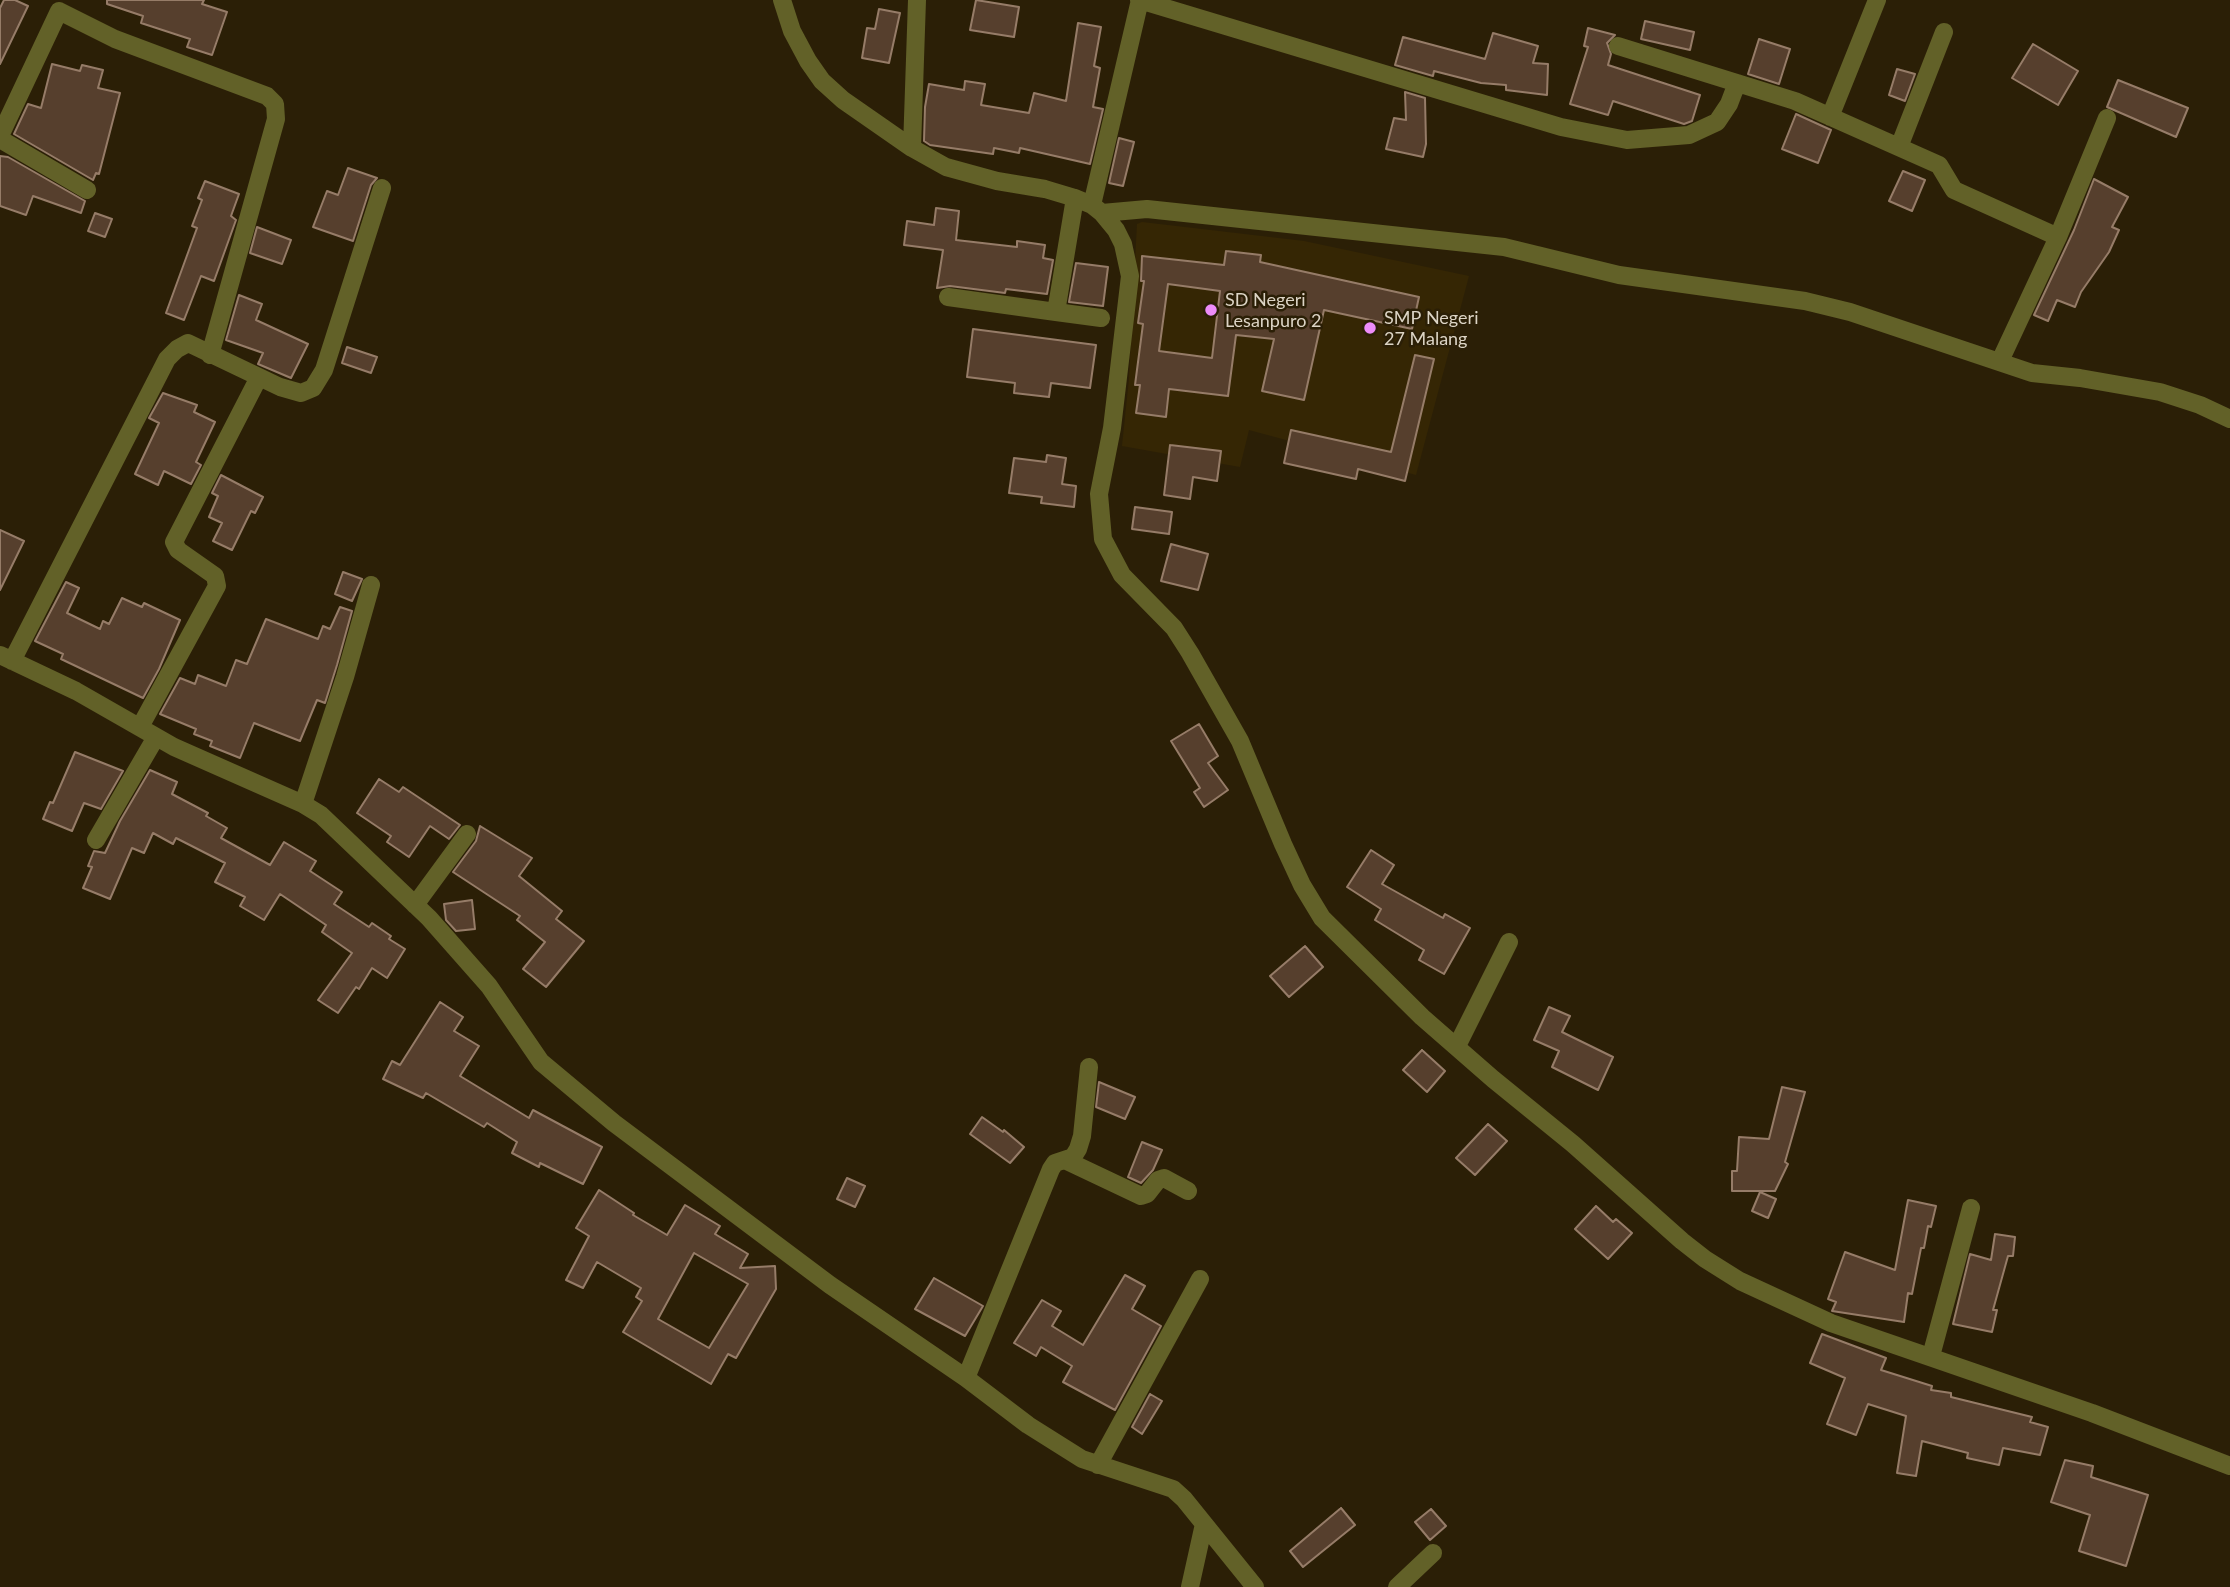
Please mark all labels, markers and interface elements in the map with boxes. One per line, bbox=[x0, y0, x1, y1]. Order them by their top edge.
place label: SD Negeri Lesanpuro 2 bbox=[1225, 289, 1321, 332]
marker: SD Negeri Lesanpuro 2 bbox=[1203, 302, 1219, 318]
place label: SMP Negeri 27 Malang bbox=[1384, 307, 1478, 350]
marker: SMP Negeri 27 Malang bbox=[1362, 320, 1378, 336]

